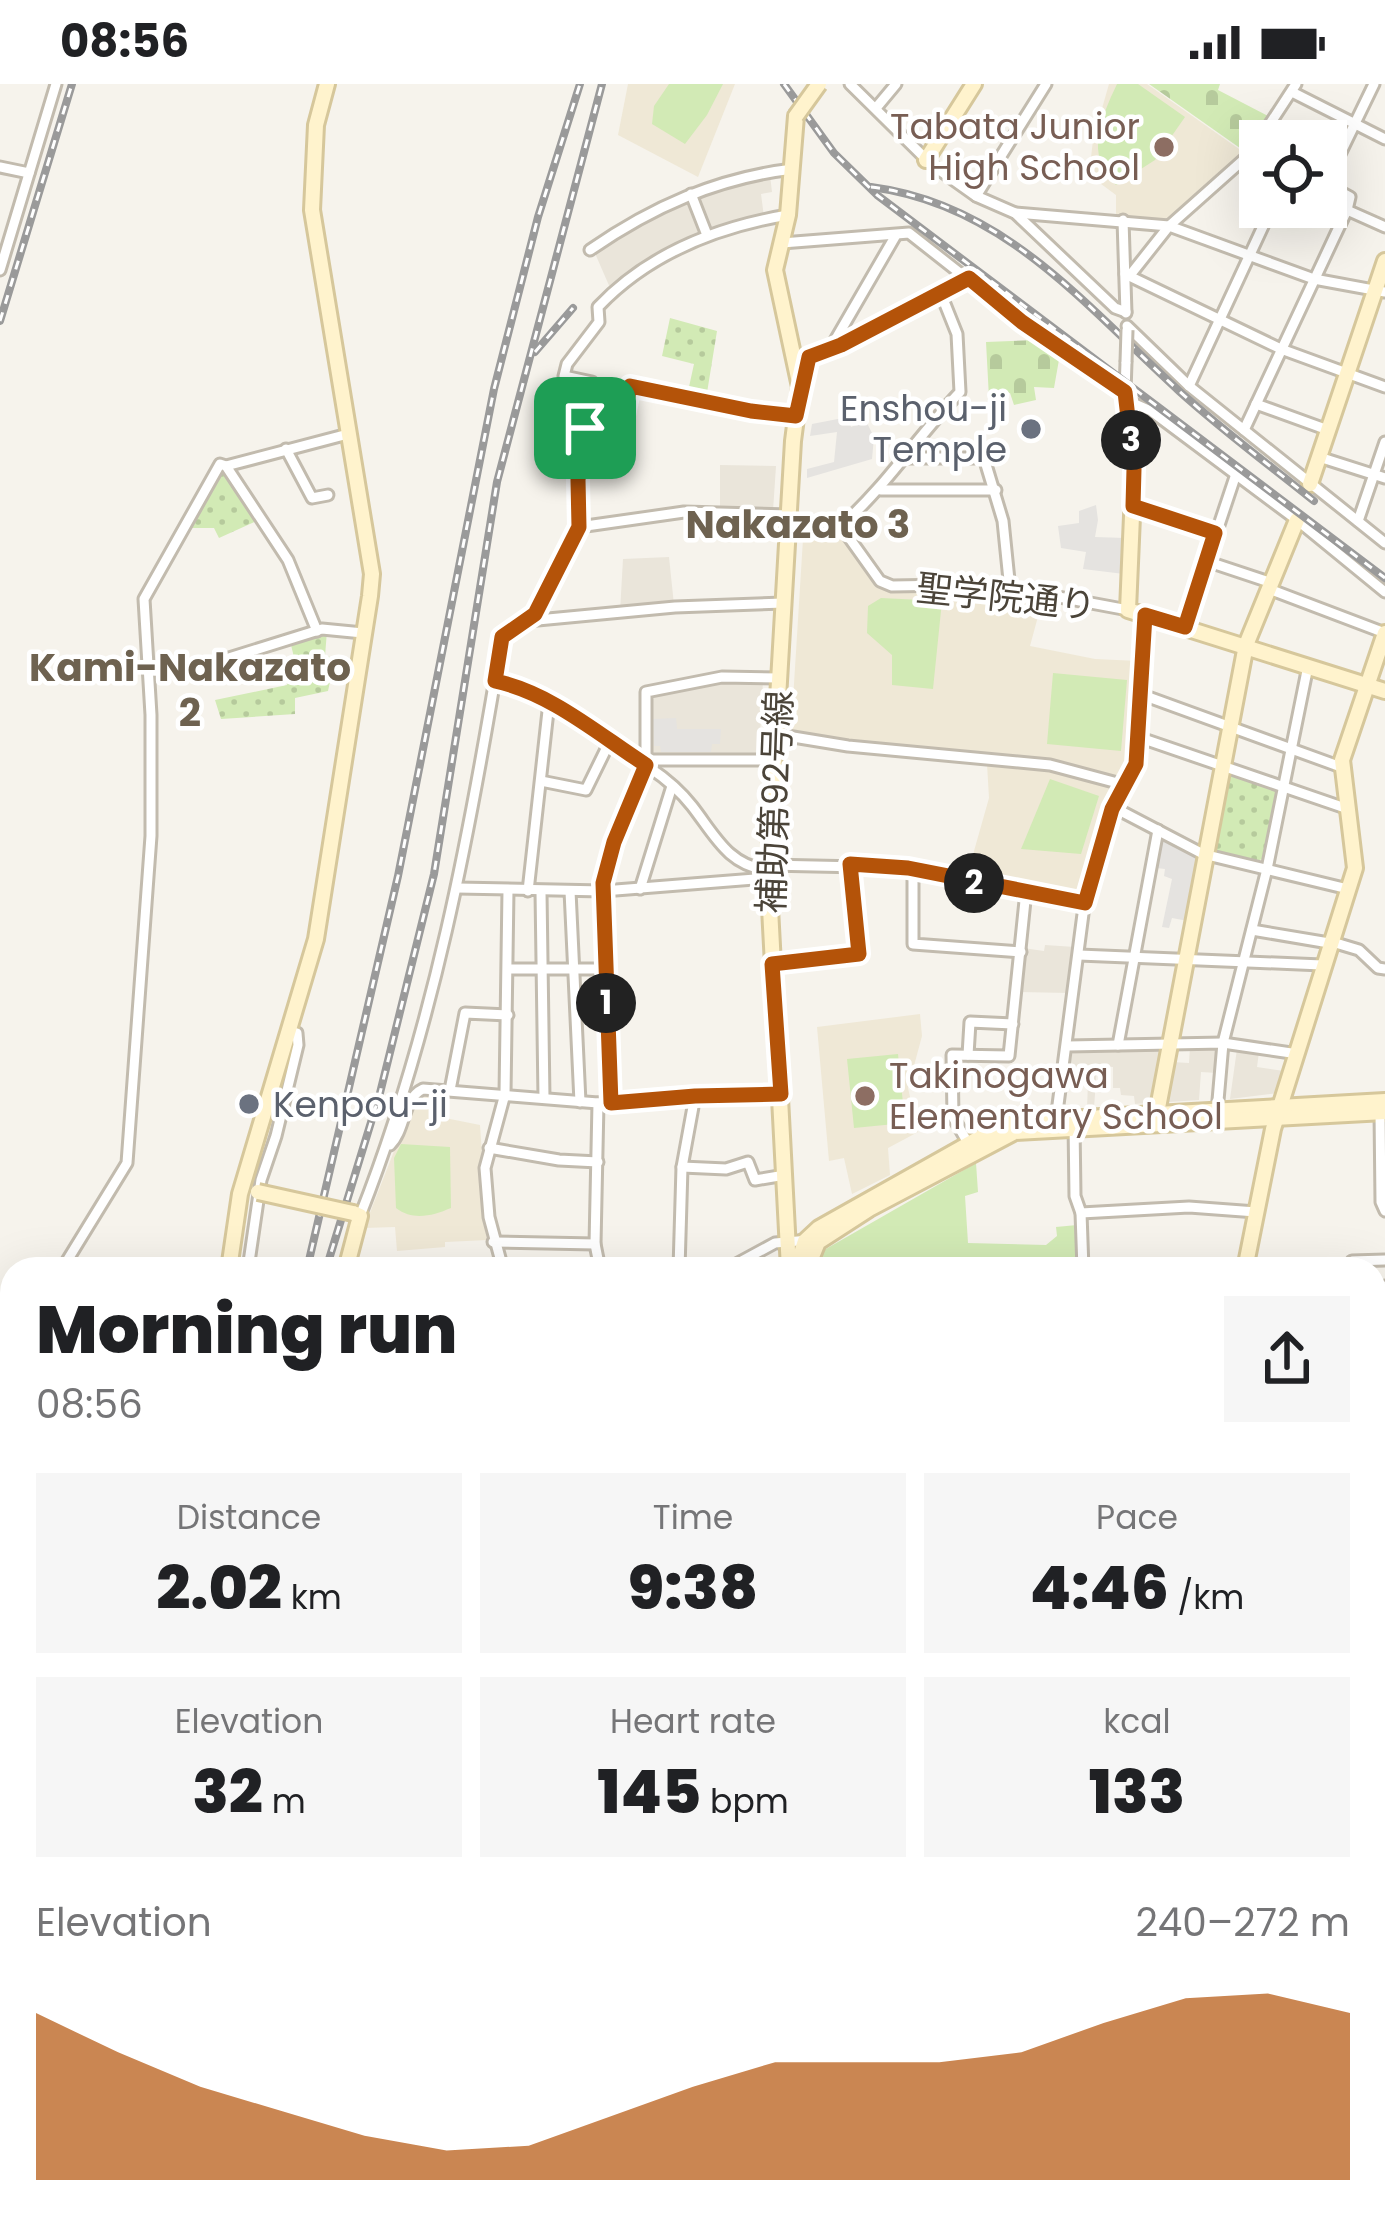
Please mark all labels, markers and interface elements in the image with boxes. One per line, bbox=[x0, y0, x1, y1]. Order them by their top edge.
text: 08:56 bbox=[60, 10, 189, 73]
place label: Tabata Junior High School bbox=[890, 101, 1140, 193]
map controls bbox=[1239, 120, 1347, 228]
button: locate bbox=[1239, 120, 1347, 228]
marker: Tabata Junior High School bbox=[1151, 134, 1177, 160]
pin bbox=[534, 377, 636, 479]
place label: Enshou-ji Temple bbox=[840, 383, 1007, 475]
icon: arrive bbox=[552, 395, 618, 461]
pin: 3 bbox=[1101, 410, 1161, 470]
marker: Enshou-ji Temple bbox=[1018, 416, 1044, 442]
text: 3 bbox=[1121, 416, 1141, 463]
district label: Nakazato 3 bbox=[686, 497, 910, 552]
street label: 聖学院通り bbox=[914, 562, 1098, 632]
district label: Kami-Nakazato 2 bbox=[29, 640, 351, 740]
street label: 補助第92号線 bbox=[746, 689, 804, 915]
pin: 2 bbox=[944, 853, 1004, 913]
text: 2 bbox=[965, 859, 983, 906]
pin: 1 bbox=[576, 973, 636, 1033]
text: 1 bbox=[600, 979, 612, 1026]
place label: Takinogawa Elementary School bbox=[889, 1050, 1223, 1142]
place label: Kenpou-ji bbox=[273, 1079, 448, 1130]
marker: Takinogawa Elementary School bbox=[852, 1083, 878, 1109]
marker: Kenpou-ji bbox=[236, 1091, 262, 1117]
text: Morning run bbox=[36, 1284, 458, 1376]
button: share bbox=[1224, 1296, 1350, 1422]
text: 08:56 bbox=[36, 1377, 143, 1432]
text: Distance bbox=[177, 1494, 321, 1541]
text: Time bbox=[653, 1494, 733, 1541]
text: Pace bbox=[1096, 1494, 1178, 1541]
text: 2.02 bbox=[156, 1546, 282, 1630]
text: 9:38 bbox=[628, 1546, 758, 1630]
text: 4:46 bbox=[1030, 1546, 1169, 1630]
text: km bbox=[282, 1574, 342, 1621]
text: /km bbox=[1169, 1574, 1244, 1621]
text: Elevation bbox=[175, 1698, 323, 1745]
text: Heart rate bbox=[610, 1698, 776, 1745]
text: kcal bbox=[1103, 1698, 1171, 1745]
text: 32 bbox=[192, 1750, 263, 1834]
text: 145 bbox=[597, 1750, 701, 1834]
text: 133 bbox=[1089, 1750, 1185, 1834]
text: m bbox=[263, 1778, 306, 1825]
text: bpm bbox=[701, 1778, 789, 1825]
text: Elevation bbox=[36, 1895, 212, 1950]
text: 240–272 m bbox=[1135, 1895, 1350, 1950]

